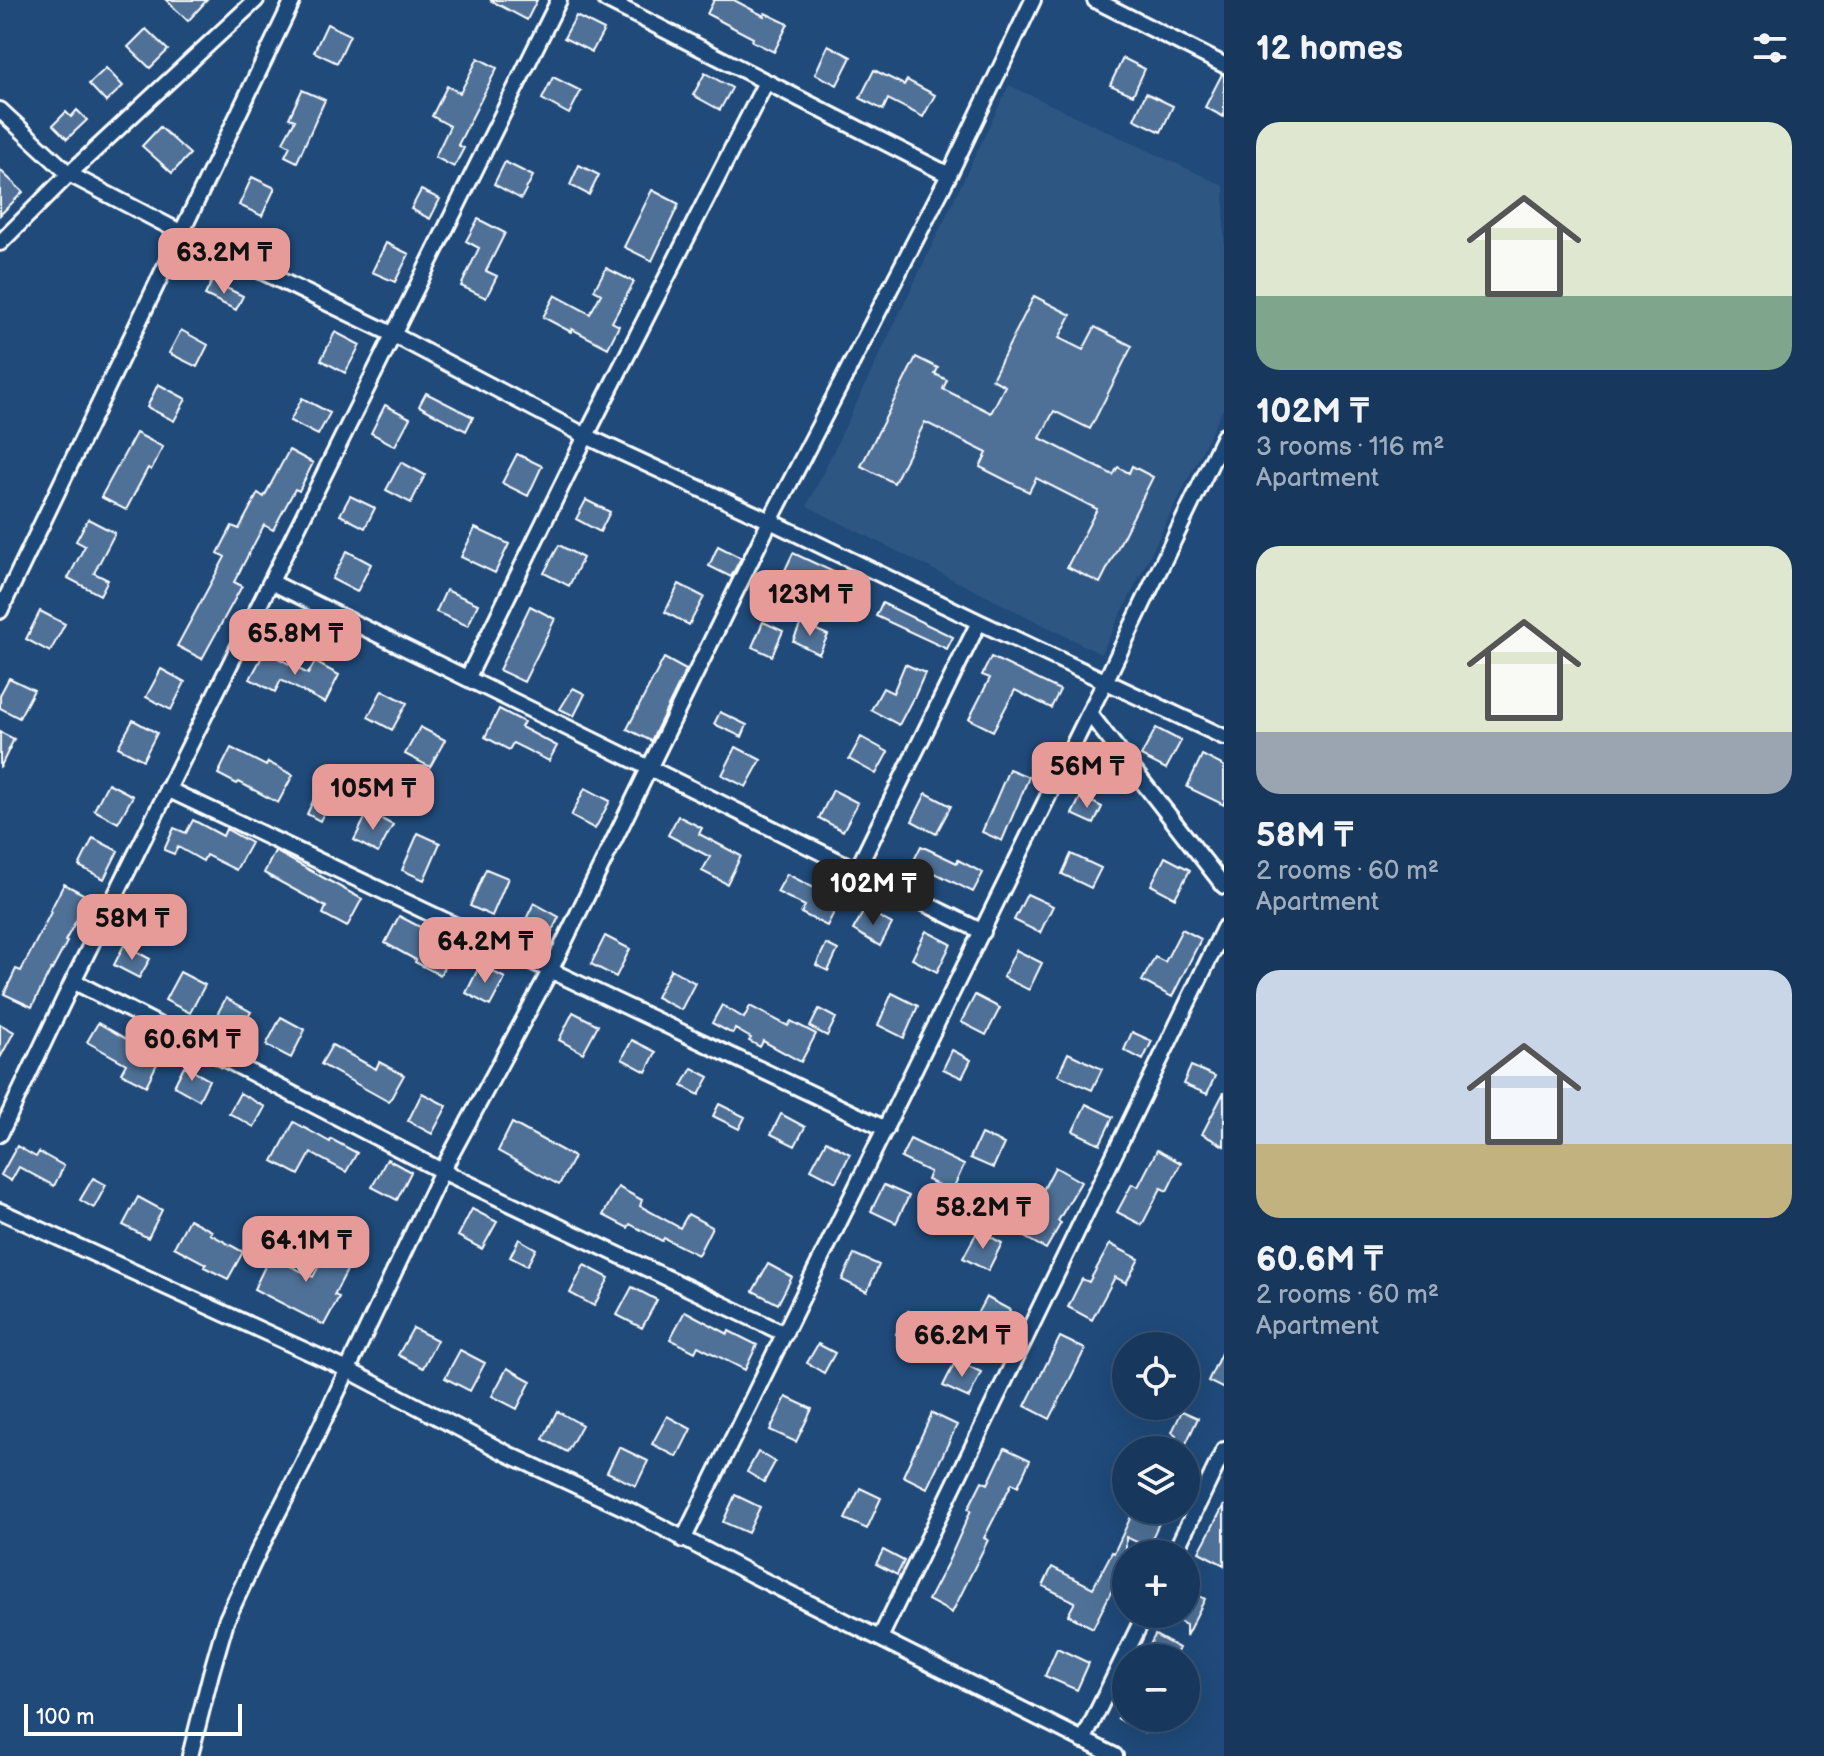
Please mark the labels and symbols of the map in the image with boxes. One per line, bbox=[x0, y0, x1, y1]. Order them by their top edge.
pin: 63.2M ₸ bbox=[150, 228, 298, 296]
pin: 123M ₸ bbox=[745, 570, 875, 638]
pin: 65.8M ₸ bbox=[221, 609, 369, 677]
pin: 56M ₸ bbox=[1031, 742, 1143, 810]
pin: 105M ₸ bbox=[308, 764, 438, 832]
pin: 102M ₸ bbox=[808, 859, 938, 927]
pin: 58M ₸ bbox=[76, 894, 188, 962]
pin: 64.2M ₸ bbox=[411, 917, 559, 985]
pin: 60.6M ₸ bbox=[118, 1015, 266, 1083]
pin: 58.2M ₸ bbox=[909, 1183, 1057, 1251]
pin: 64.1M ₸ bbox=[232, 1216, 380, 1284]
pin: 66.2M ₸ bbox=[888, 1311, 1036, 1379]
scale bar bbox=[24, 1700, 242, 1736]

